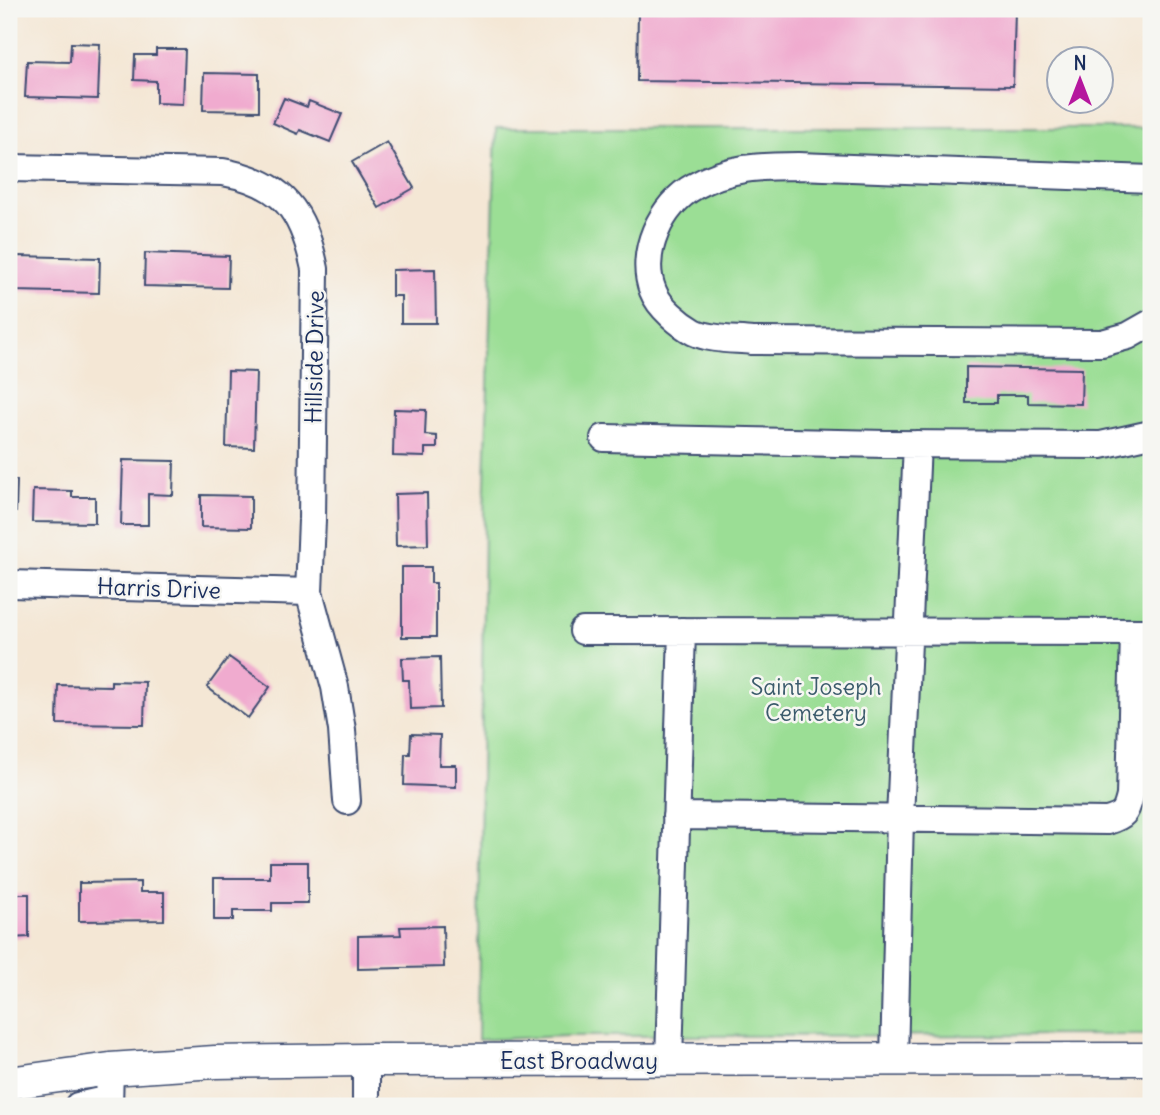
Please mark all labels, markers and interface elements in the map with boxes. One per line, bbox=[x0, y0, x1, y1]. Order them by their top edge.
north arrow bbox=[1044, 46, 1114, 116]
text: N bbox=[1073, 51, 1087, 75]
street label: Hillside Drive bbox=[298, 290, 330, 424]
street label: Harris Drive bbox=[97, 571, 221, 605]
park label: Saint Joseph Cemetery bbox=[750, 672, 882, 727]
street label: East Broadway bbox=[500, 1046, 658, 1075]

